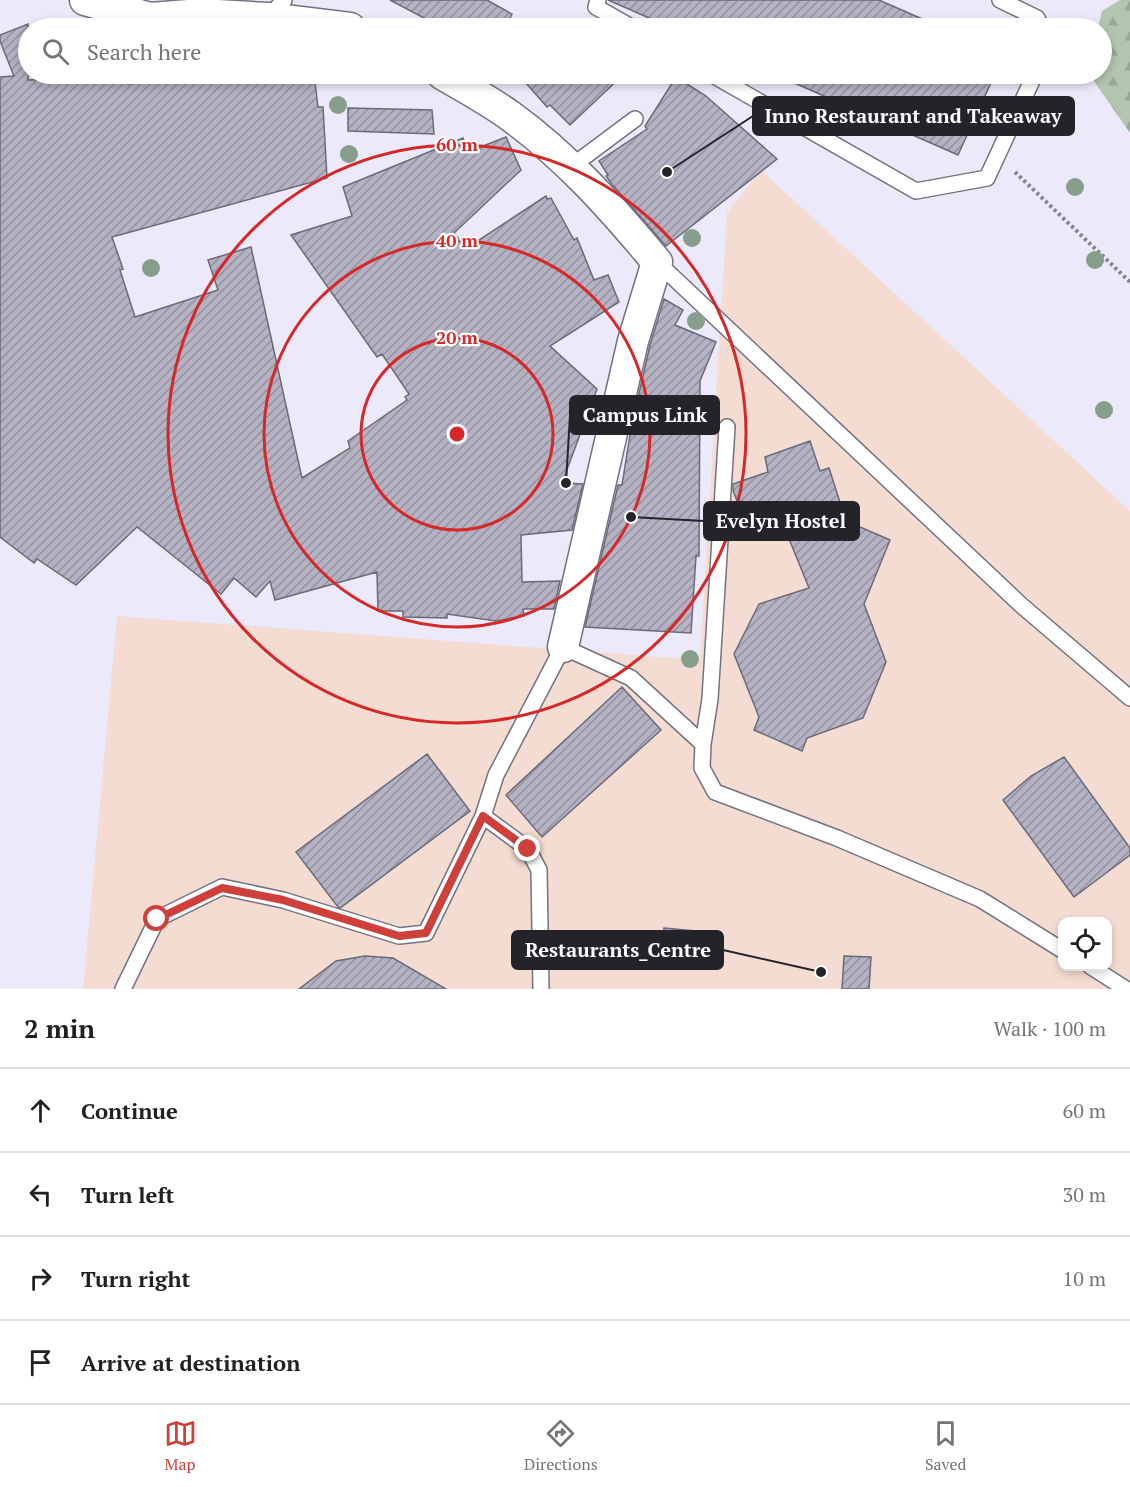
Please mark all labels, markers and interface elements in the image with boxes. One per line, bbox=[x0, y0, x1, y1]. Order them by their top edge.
search box bbox=[18, 18, 1112, 84]
icon: search bbox=[39, 35, 72, 68]
text: Search here bbox=[87, 37, 201, 66]
callout: Inno Restaurant and Takeaway bbox=[753, 97, 1074, 135]
text: Inno Restaurant and Takeaway bbox=[764, 102, 1062, 129]
text: 60 m bbox=[436, 132, 478, 156]
text: 40 m bbox=[436, 228, 478, 252]
text: 20 m bbox=[436, 325, 478, 349]
callout: Campus Link bbox=[570, 396, 719, 434]
text: Campus Link bbox=[583, 401, 708, 428]
centre of rings bbox=[447, 424, 467, 444]
callout: Evelyn Hostel bbox=[704, 502, 859, 540]
text: Evelyn Hostel bbox=[716, 507, 847, 534]
route end bbox=[514, 835, 540, 861]
route start bbox=[143, 905, 169, 931]
map controls bbox=[1058, 917, 1112, 971]
button: locate bbox=[1058, 917, 1112, 971]
callout: Restaurants_Centre bbox=[512, 931, 723, 969]
text: Restaurants_Centre bbox=[525, 936, 711, 963]
text: 2 min bbox=[24, 1011, 95, 1045]
text: Walk · 100 m bbox=[994, 1015, 1106, 1042]
icon: ahead bbox=[24, 1094, 57, 1127]
text: Continue bbox=[81, 1096, 178, 1125]
text: 60 m bbox=[1063, 1097, 1106, 1124]
icon: left bbox=[24, 1178, 57, 1211]
text: Turn left bbox=[81, 1180, 174, 1209]
text: 30 m bbox=[1063, 1181, 1106, 1208]
icon: right bbox=[24, 1262, 57, 1295]
text: Turn right bbox=[81, 1264, 190, 1293]
text: 10 m bbox=[1063, 1265, 1106, 1292]
icon: arrive bbox=[24, 1346, 57, 1379]
text: Arrive at destination bbox=[81, 1348, 300, 1377]
tab: Map bbox=[164, 1417, 197, 1475]
tab: Directions bbox=[524, 1417, 598, 1475]
tab: Saved bbox=[925, 1417, 966, 1475]

